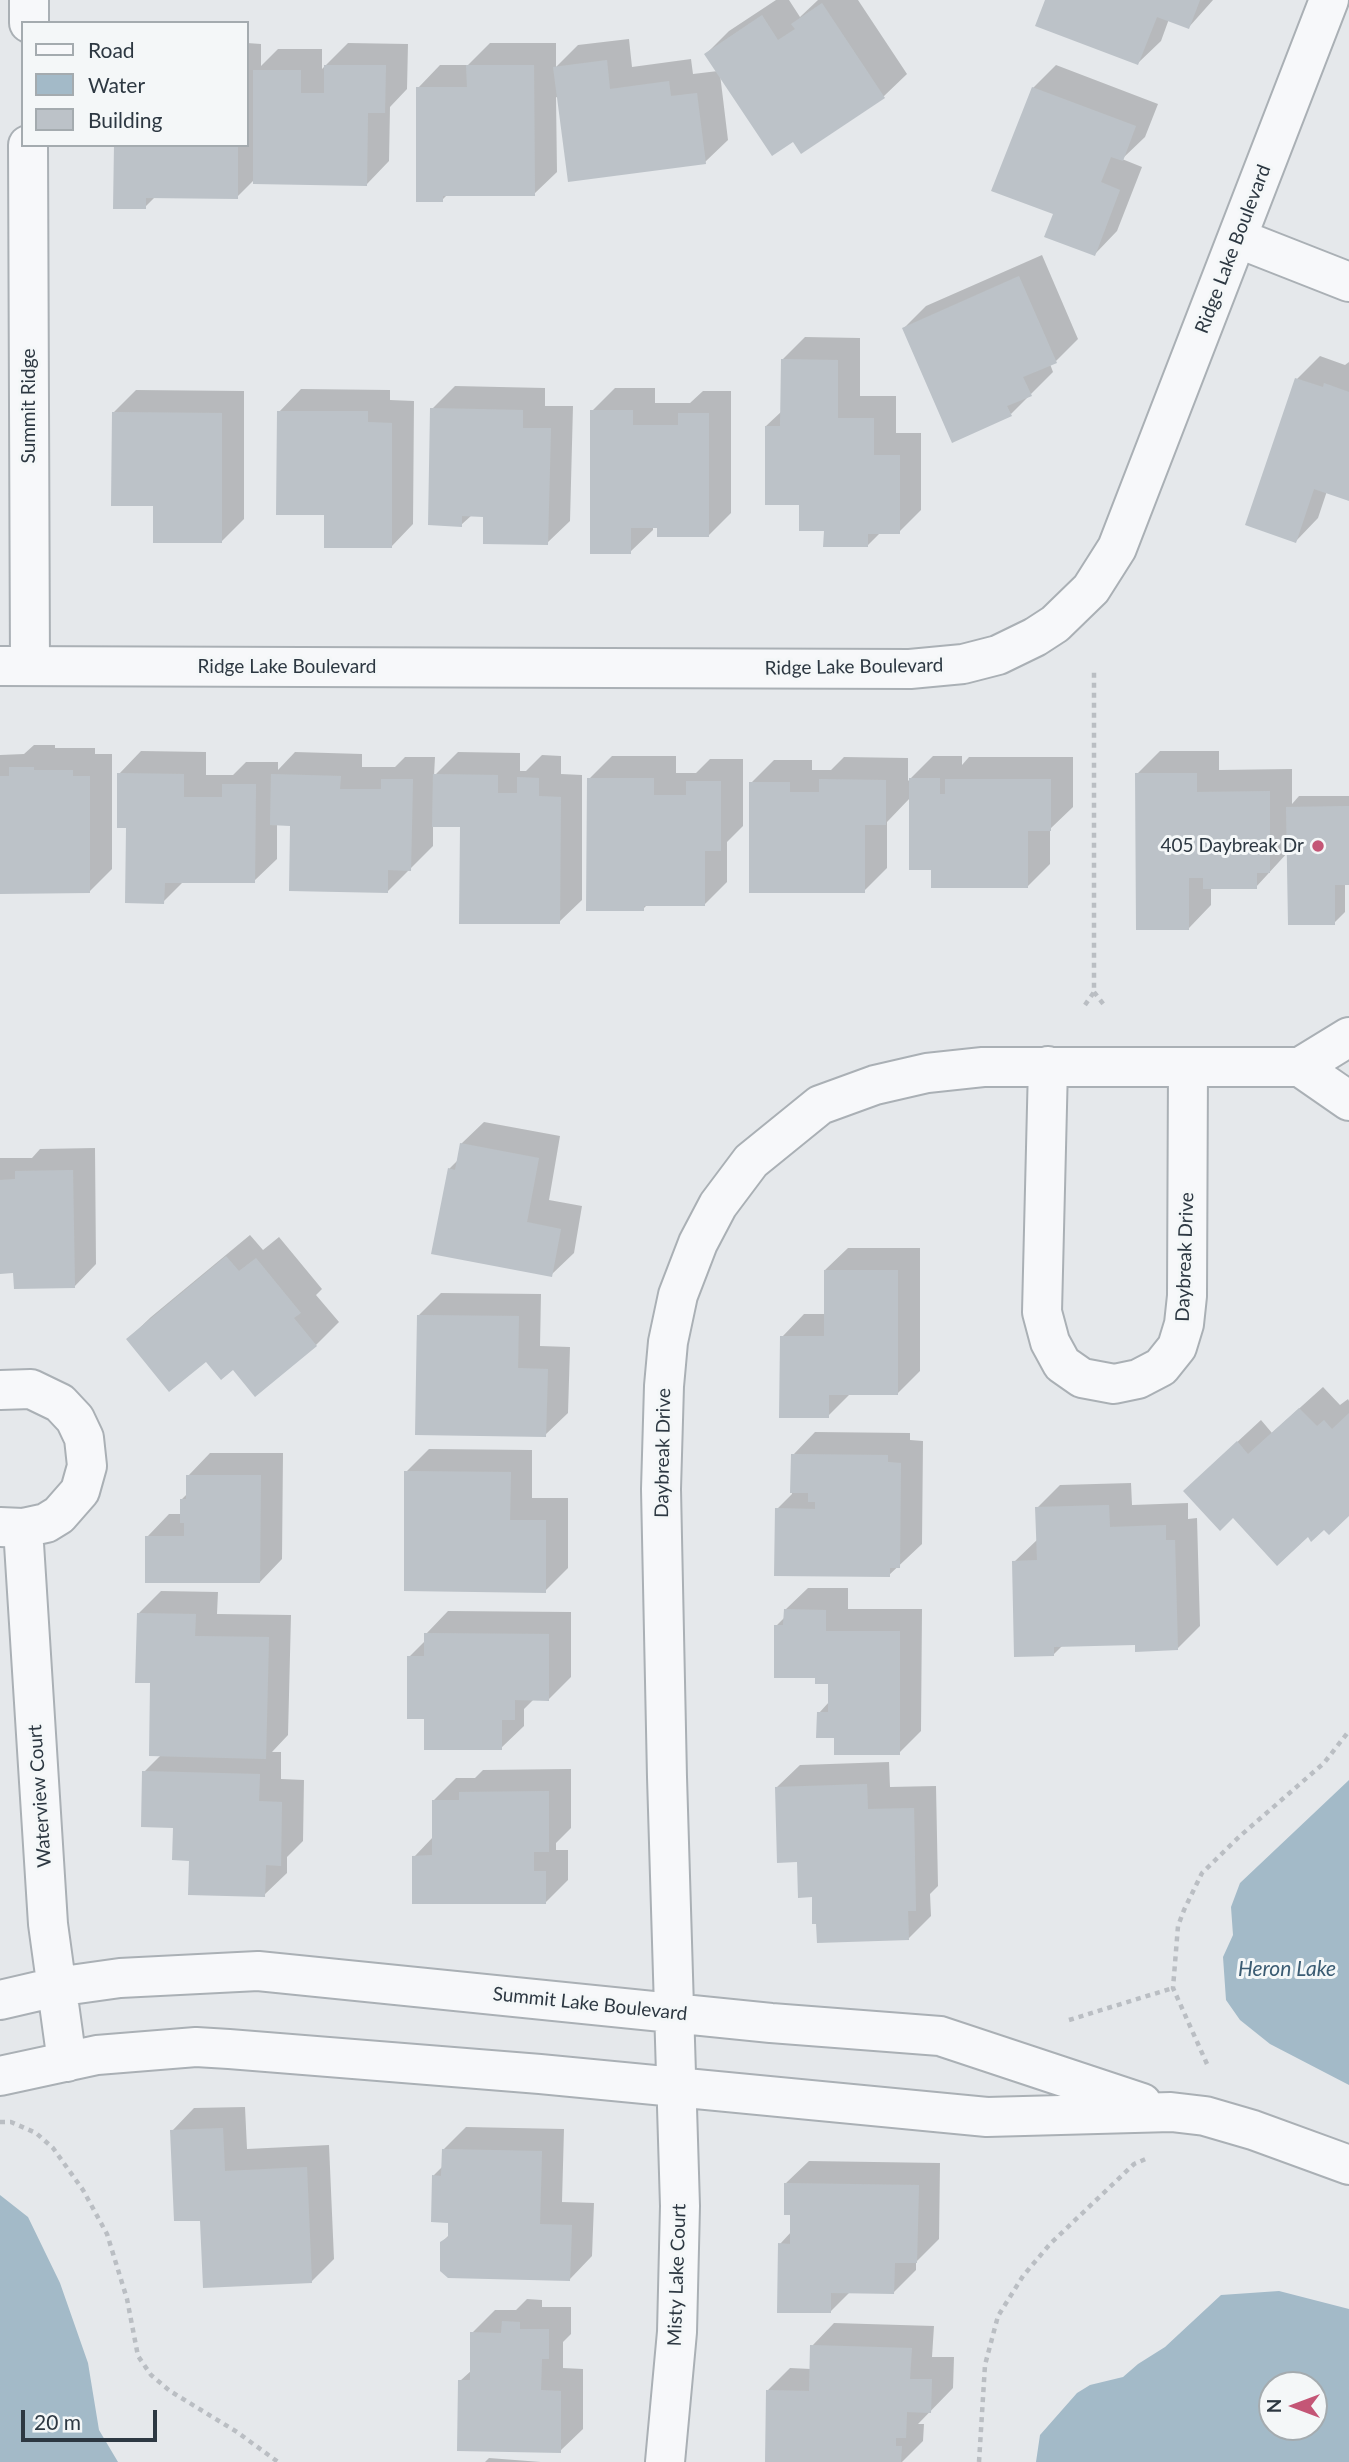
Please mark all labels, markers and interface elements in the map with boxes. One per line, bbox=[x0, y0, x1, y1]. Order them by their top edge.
legend bbox=[21, 21, 248, 147]
text: Road bbox=[88, 37, 135, 62]
text: Water bbox=[88, 72, 145, 97]
text: Building bbox=[88, 107, 163, 132]
street label: Ridge Lake Boulevard bbox=[1190, 161, 1276, 337]
street label: Summit Ridge bbox=[18, 349, 40, 463]
street label: Ridge Lake Boulevard bbox=[764, 654, 944, 680]
street label: Ridge Lake Boulevard bbox=[198, 656, 376, 678]
place label: 405 Daybreak Dr bbox=[1161, 835, 1304, 857]
marker: 405 Daybreak Dr bbox=[1310, 838, 1326, 854]
street label: Daybreak Drive bbox=[1171, 1192, 1199, 1322]
street label: Daybreak Drive bbox=[650, 1388, 676, 1518]
street label: Waterview Court bbox=[24, 1724, 56, 1868]
water label: Heron Lake bbox=[1238, 1956, 1336, 1982]
street label: Summit Lake Boulevard bbox=[492, 1982, 688, 2026]
street label: Misty Lake Court bbox=[663, 2203, 691, 2347]
north arrow bbox=[1258, 2371, 1328, 2441]
scale bar bbox=[24, 2396, 161, 2440]
text: N bbox=[1262, 2399, 1285, 2413]
text: 20 m bbox=[34, 2409, 81, 2434]

